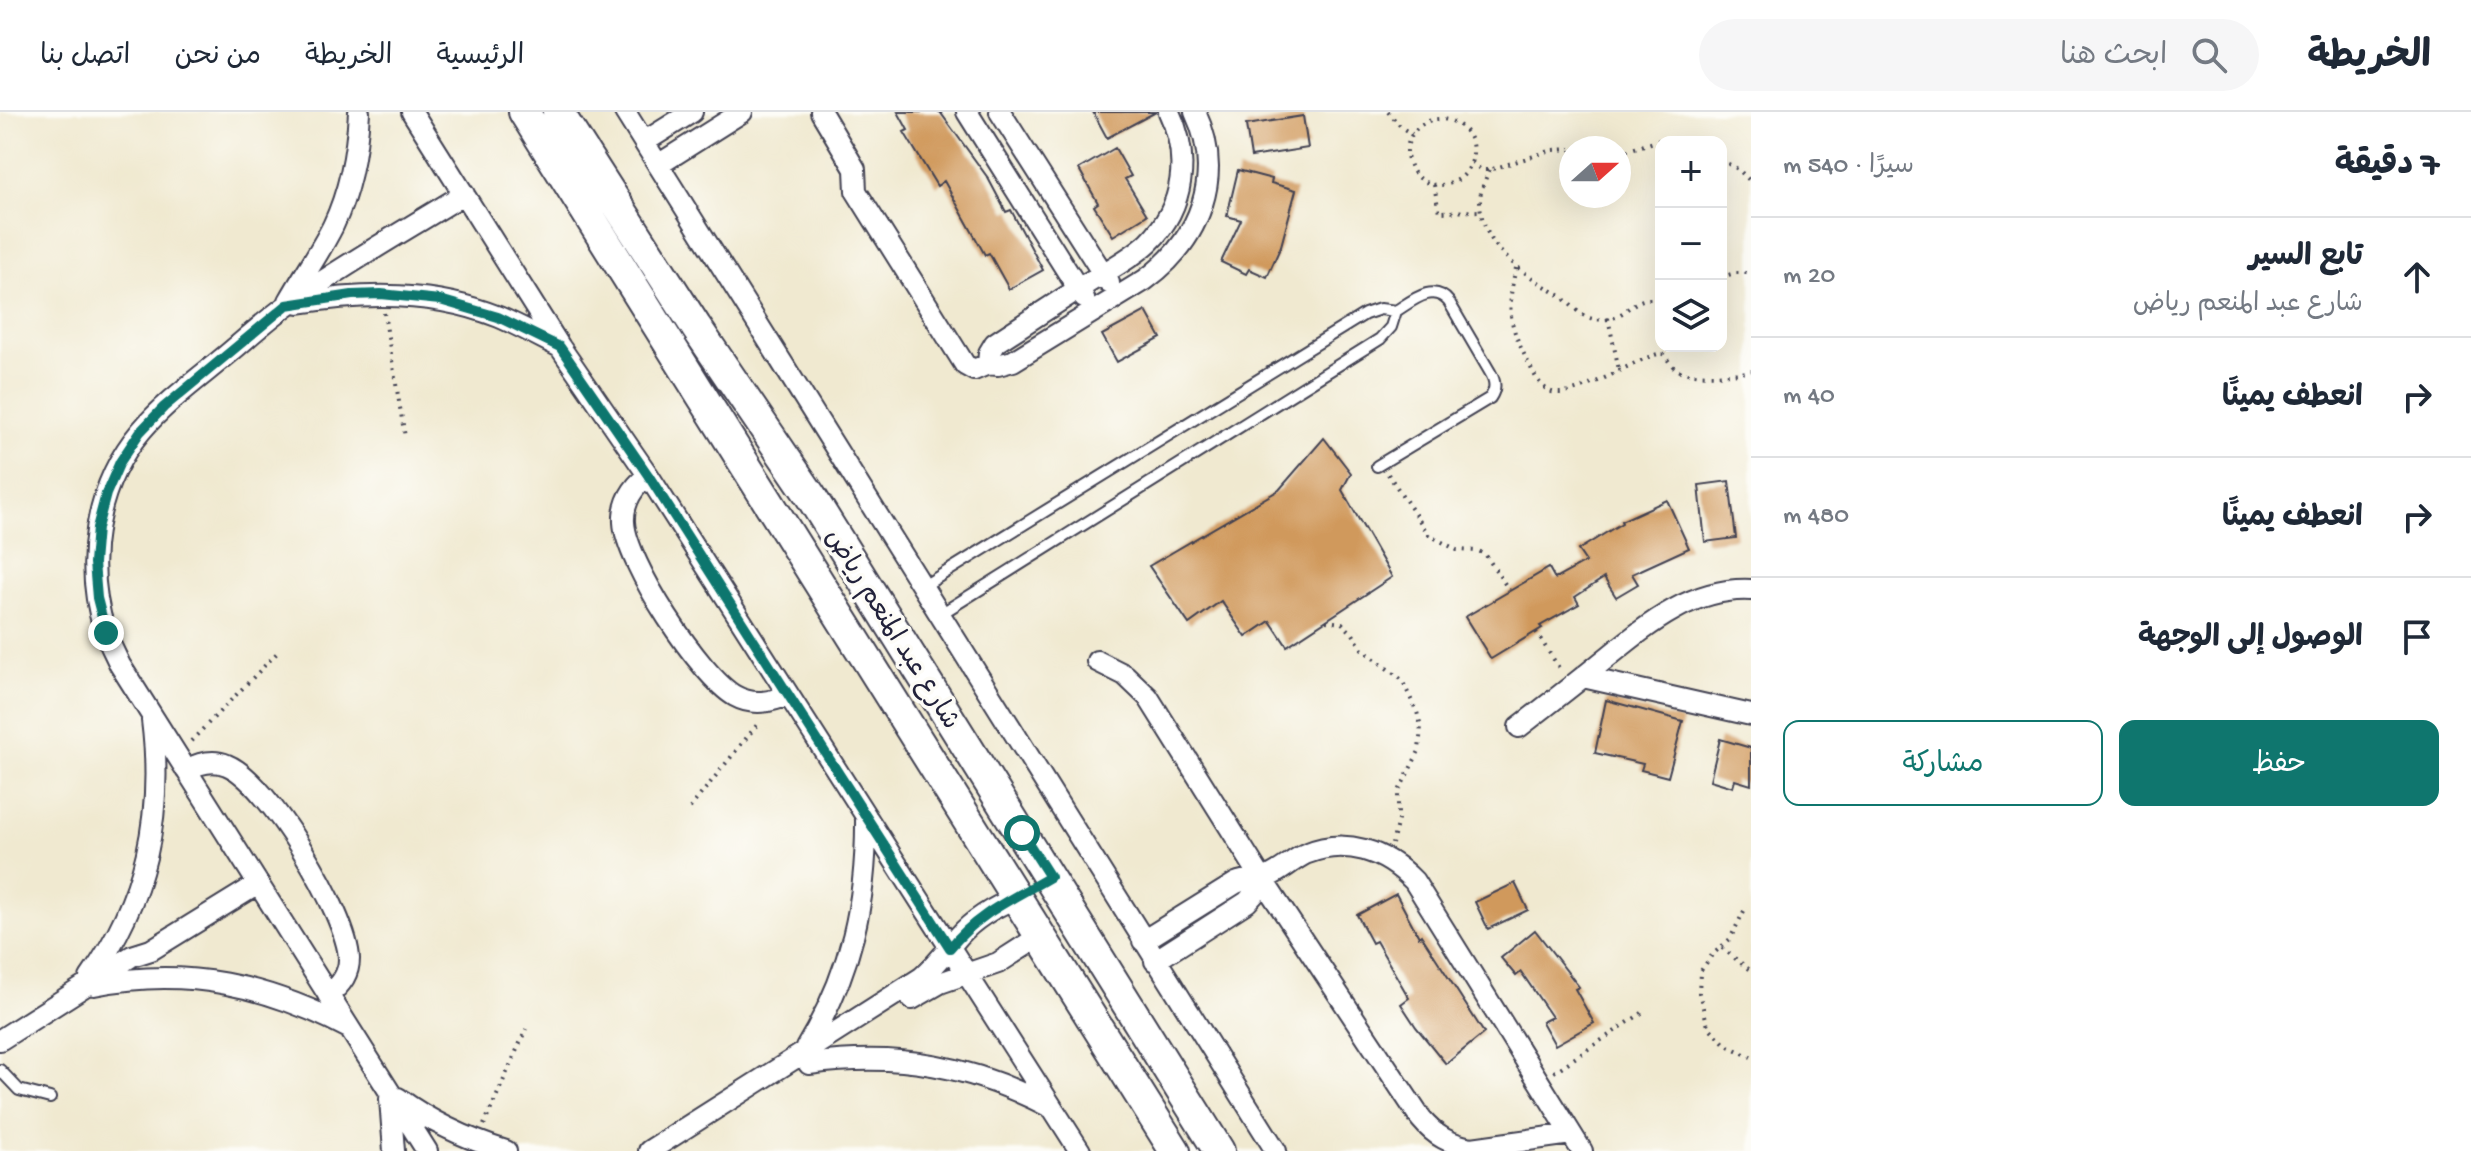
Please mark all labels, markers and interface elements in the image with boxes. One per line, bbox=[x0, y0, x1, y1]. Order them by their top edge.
search box bbox=[1699, 19, 2259, 91]
icon: search bbox=[2187, 33, 2231, 77]
text: الخريطة bbox=[2307, 37, 2431, 81]
text: ابحث هنا bbox=[2060, 40, 2167, 75]
text: اتصل بنا bbox=[40, 41, 130, 74]
text: من نحن bbox=[174, 41, 261, 74]
text: الخريطة bbox=[305, 41, 392, 74]
text: الرئيسية bbox=[436, 41, 524, 74]
north arrow bbox=[1559, 136, 1631, 208]
map controls bbox=[1655, 136, 1727, 352]
button: + bbox=[1655, 136, 1727, 208]
text: 7 دقيقة bbox=[2335, 147, 2439, 187]
text: سيرًا · 540 m bbox=[1783, 152, 1914, 183]
button: − bbox=[1655, 208, 1727, 280]
text: تابع السير bbox=[2249, 241, 2363, 276]
icon: ahead bbox=[2395, 255, 2439, 299]
text: 20 m bbox=[1783, 262, 1835, 293]
button: layers bbox=[1655, 280, 1727, 352]
text: شارع عبد المنعم رياض bbox=[2133, 290, 2363, 321]
icon: right bbox=[2395, 375, 2439, 419]
text: 40 m bbox=[1783, 382, 1835, 413]
text: انعطف يمينًا bbox=[2222, 382, 2363, 417]
icon: right bbox=[2395, 495, 2439, 539]
text: 480 m bbox=[1783, 502, 1849, 533]
text: انعطف يمينًا bbox=[2222, 502, 2363, 537]
street label: شارع عبد المنعم رياض bbox=[816, 524, 964, 736]
route end bbox=[88, 615, 124, 651]
icon: arrive bbox=[2395, 615, 2439, 659]
text: الوصول إلى الوجهة bbox=[2138, 622, 2363, 657]
button: مشاركة bbox=[1783, 720, 2103, 806]
button: حفظ bbox=[2119, 720, 2439, 806]
route start bbox=[1004, 815, 1040, 851]

